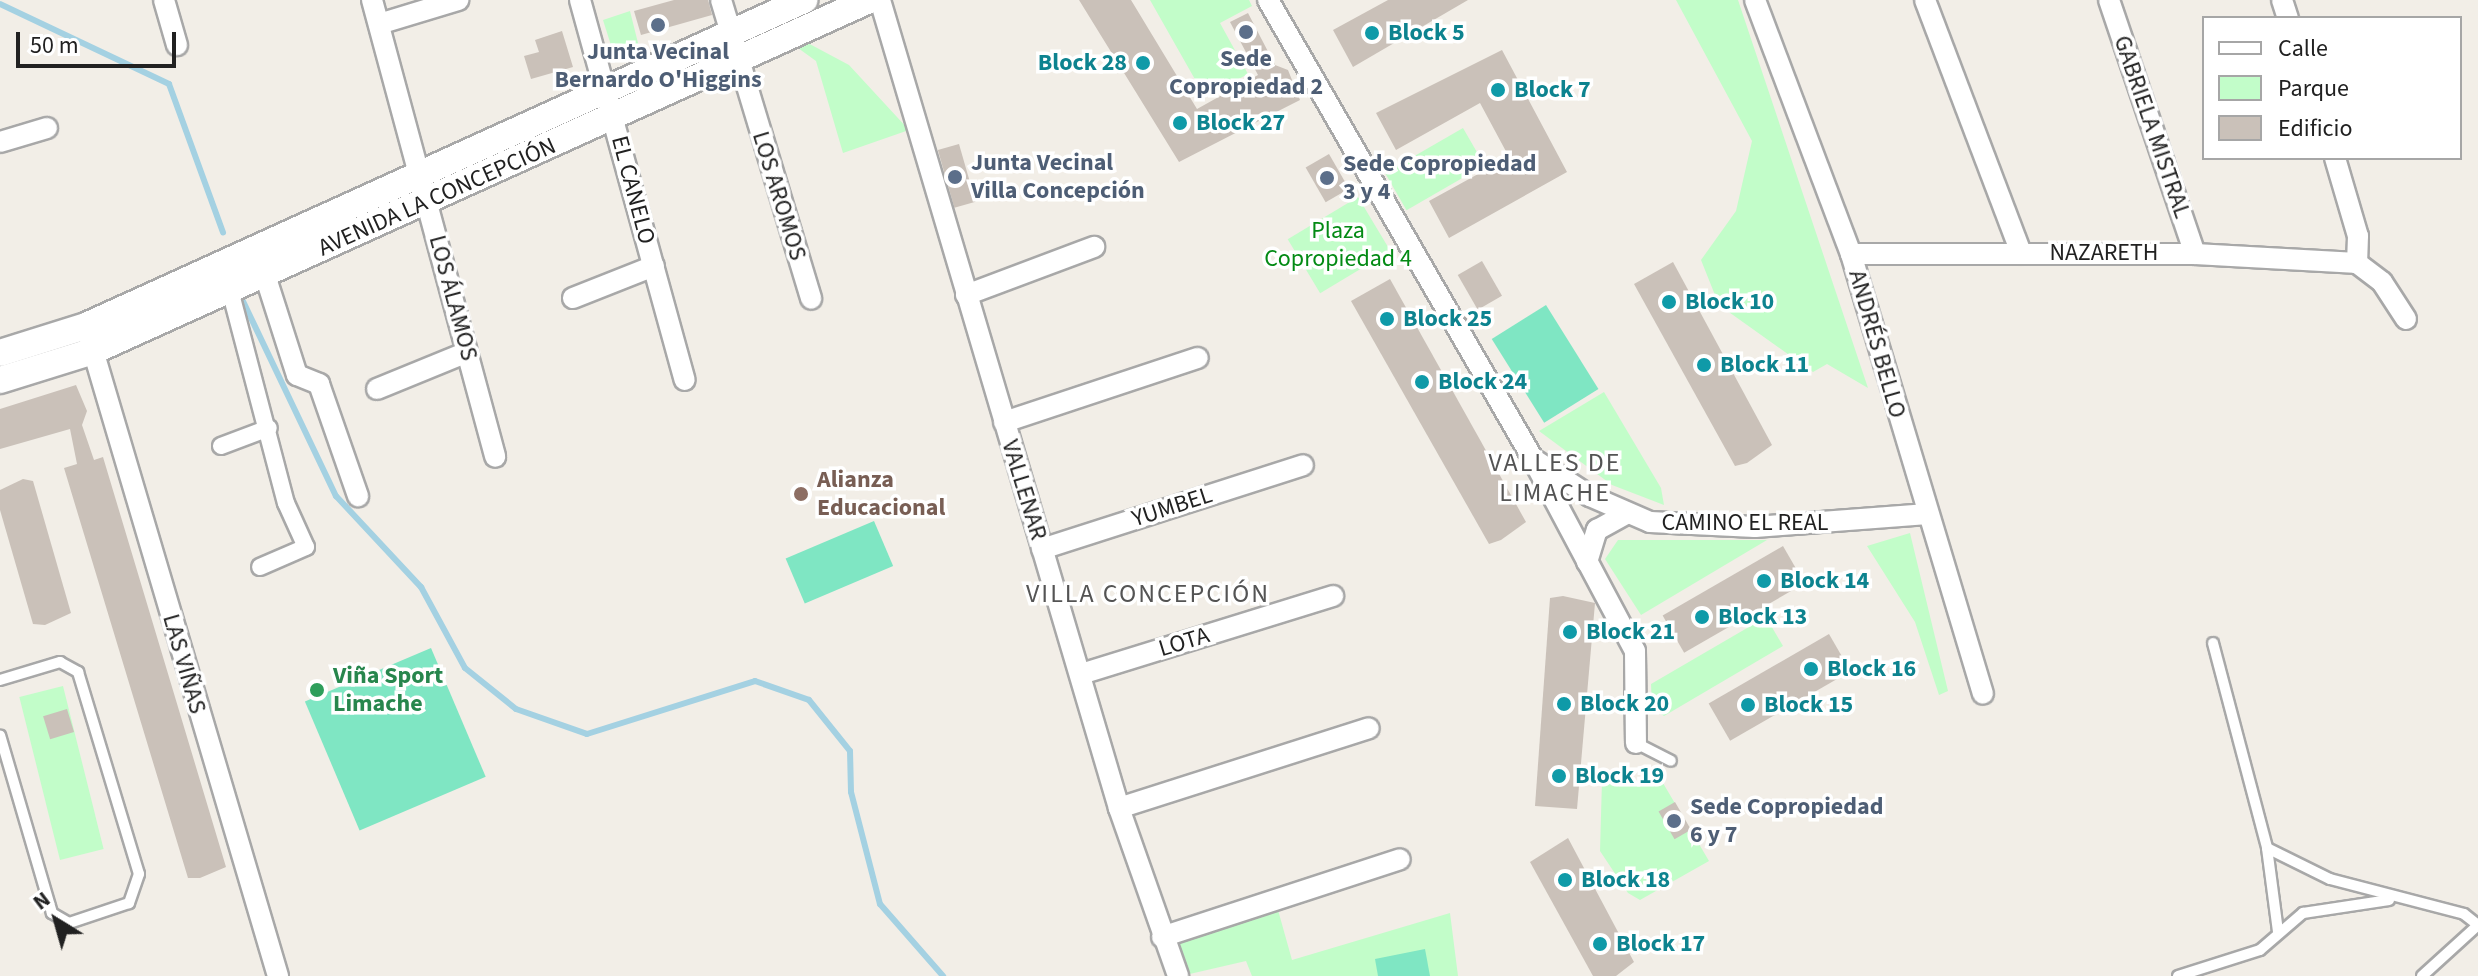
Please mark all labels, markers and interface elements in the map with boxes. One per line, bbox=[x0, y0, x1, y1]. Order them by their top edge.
scale bar bbox=[20, 16, 180, 66]
marker: Junta Vecinal Bernardo O'Higgins bbox=[649, 16, 667, 34]
legend bbox=[2202, 16, 2462, 160]
place label: Block 5 bbox=[1388, 19, 1465, 47]
marker: Sede Copropiedad 2 bbox=[1237, 23, 1255, 41]
marker: Block 5 bbox=[1363, 24, 1381, 42]
text: 50 m bbox=[30, 28, 79, 63]
text: Calle bbox=[2278, 31, 2328, 66]
street label: GABRIELA MISTRAL bbox=[2107, 32, 2197, 222]
place label: Junta Vecinal Bernardo O'Higgins bbox=[554, 38, 762, 94]
place label: Sede Copropiedad 2 bbox=[1169, 45, 1323, 101]
place label: Block 28 bbox=[1038, 49, 1127, 77]
marker: Block 28 bbox=[1134, 54, 1152, 72]
text: Parque bbox=[2278, 71, 2349, 106]
place label: Block 7 bbox=[1514, 76, 1591, 104]
marker: Block 7 bbox=[1489, 81, 1507, 99]
place label: Block 27 bbox=[1196, 109, 1285, 137]
text: Edificio bbox=[2278, 111, 2352, 146]
marker: Block 27 bbox=[1171, 114, 1189, 132]
street label: LOS AROMOS bbox=[746, 128, 812, 264]
street label: AVENIDA LA CONCEPCIÓN bbox=[314, 132, 560, 262]
street label: EL CANELO bbox=[605, 133, 661, 247]
place label: Junta Vecinal Villa Concepción bbox=[971, 149, 1145, 205]
place label: Sede Copropiedad 3 y 4 bbox=[1343, 150, 1536, 206]
marker: Junta Vecinal Villa Concepción bbox=[946, 168, 964, 186]
marker: Sede Copropiedad 3 y 4 bbox=[1318, 169, 1336, 187]
park label: Plaza Copropiedad 4 bbox=[1264, 217, 1412, 273]
street label: LOS ÁLAMOS bbox=[422, 232, 484, 364]
street label: NAZARETH bbox=[2049, 239, 2159, 267]
street label: ANDRÉS BELLO bbox=[1842, 267, 1912, 421]
place label: Block 10 bbox=[1685, 288, 1774, 316]
marker: Block 10 bbox=[1660, 293, 1678, 311]
place label: Block 25 bbox=[1403, 305, 1492, 333]
marker: Block 25 bbox=[1378, 310, 1396, 328]
place label: Block 11 bbox=[1720, 351, 1809, 379]
marker: Block 11 bbox=[1695, 356, 1713, 374]
place label: Block 24 bbox=[1438, 368, 1527, 396]
marker: Block 24 bbox=[1413, 373, 1431, 391]
street label: VALLENAR bbox=[995, 436, 1053, 544]
district label: VALLES DE LIMACHE bbox=[1489, 447, 1621, 508]
place label: Alianza Educacional bbox=[817, 466, 945, 522]
street label: YUMBEL bbox=[1128, 481, 1216, 533]
marker: Alianza Educacional bbox=[792, 485, 810, 503]
street label: CAMINO EL REAL bbox=[1662, 509, 1828, 537]
place label: Block 14 bbox=[1780, 567, 1869, 595]
marker: Block 14 bbox=[1755, 572, 1773, 590]
district label: VILLA CONCEPCIÓN bbox=[1026, 578, 1270, 610]
place label: Block 13 bbox=[1718, 603, 1807, 631]
marker: Block 13 bbox=[1693, 608, 1711, 626]
street label: LAS VIÑAS bbox=[156, 611, 212, 717]
place label: Block 21 bbox=[1586, 618, 1675, 646]
street label: LOTA bbox=[1155, 621, 1213, 663]
marker: Block 21 bbox=[1561, 623, 1579, 641]
place label: Block 16 bbox=[1827, 655, 1916, 683]
marker: Block 16 bbox=[1802, 660, 1820, 678]
place label: Viña Sport Limache bbox=[333, 662, 443, 718]
marker: Viña Sport Limache bbox=[308, 681, 326, 699]
place label: Block 20 bbox=[1580, 690, 1669, 718]
place label: Block 15 bbox=[1764, 691, 1853, 719]
marker: Block 20 bbox=[1555, 695, 1573, 713]
marker: Block 15 bbox=[1739, 696, 1757, 714]
place label: Block 19 bbox=[1575, 762, 1664, 790]
marker: Block 19 bbox=[1550, 767, 1568, 785]
place label: Sede Copropiedad 6 y 7 bbox=[1690, 793, 1883, 849]
marker: Sede Copropiedad 6 y 7 bbox=[1665, 812, 1683, 830]
place label: Block 18 bbox=[1581, 866, 1670, 894]
marker: Block 18 bbox=[1556, 871, 1574, 889]
north arrow bbox=[16, 880, 96, 960]
text: N bbox=[26, 884, 57, 918]
place label: Block 17 bbox=[1616, 930, 1705, 958]
marker: Block 17 bbox=[1591, 935, 1609, 953]

